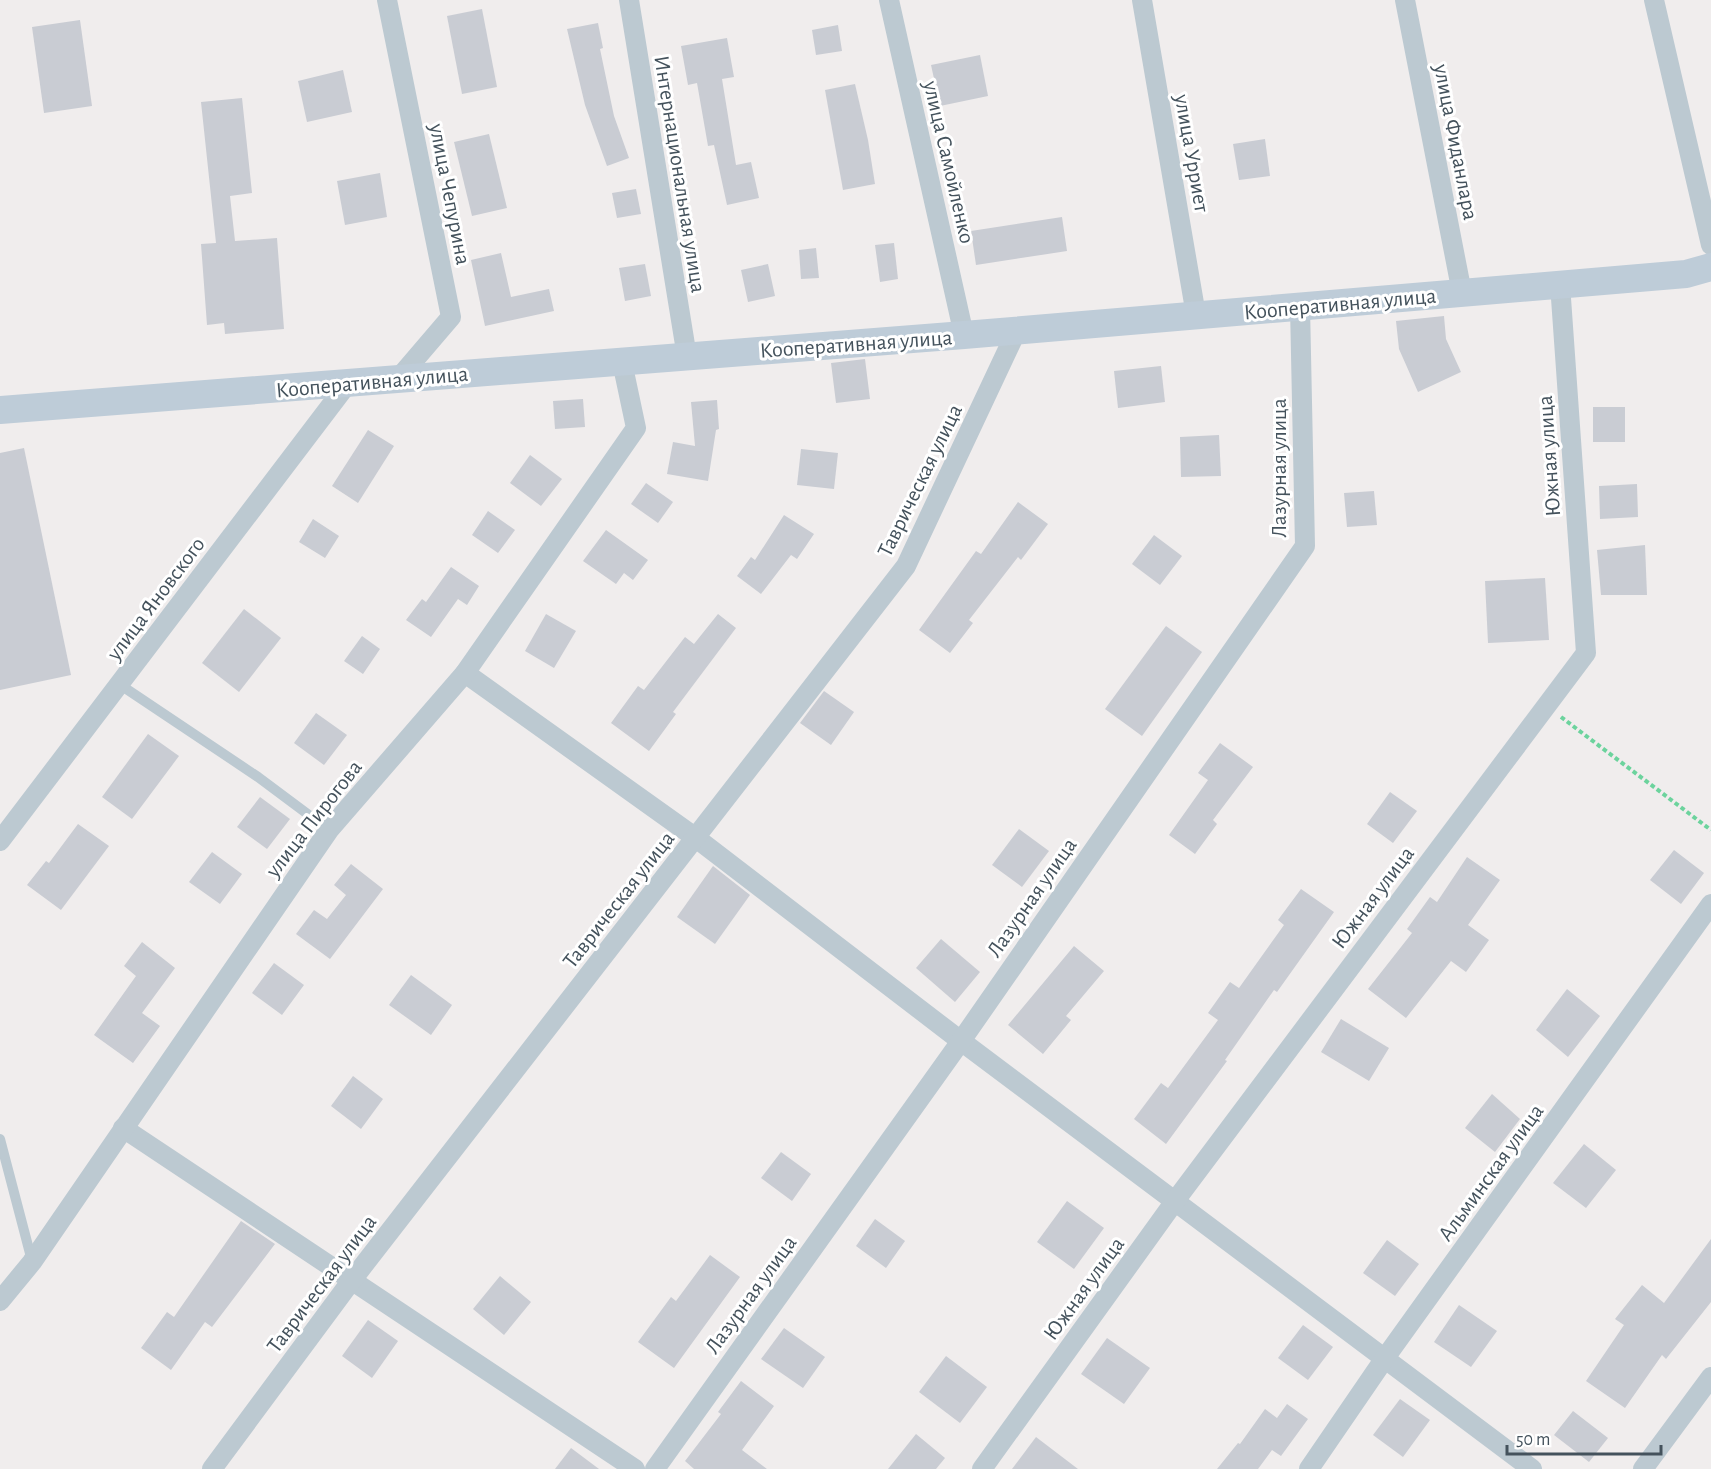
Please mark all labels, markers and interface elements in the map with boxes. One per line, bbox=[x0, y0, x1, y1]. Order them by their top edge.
street label: Интернациональная улица bbox=[650, 54, 710, 294]
street label: улица Фиданлара bbox=[1430, 61, 1482, 222]
street label: улица Самойленко bbox=[919, 78, 978, 246]
street label: улица Урриет bbox=[1171, 92, 1213, 215]
street label: улица Чепурина bbox=[425, 121, 475, 267]
street label: Кооперативная улица bbox=[1243, 285, 1437, 323]
street label: Кооперативная улица bbox=[759, 326, 953, 362]
street label: Кооперативная улица bbox=[275, 363, 469, 401]
street label: Южная улица bbox=[1534, 395, 1564, 517]
street label: Лазурная улица bbox=[1268, 398, 1290, 538]
street label: Таврическая улица bbox=[874, 401, 966, 560]
street label: улица Яновского bbox=[102, 533, 209, 665]
street label: улица Пирогова bbox=[261, 756, 366, 882]
street label: Таврическая улица bbox=[559, 827, 679, 972]
street label: Лазурная улица bbox=[983, 834, 1081, 961]
street label: Южная улица bbox=[1327, 842, 1418, 953]
street label: Альминская улица bbox=[1434, 1100, 1548, 1245]
street label: Таврическая улица bbox=[263, 1211, 381, 1357]
street label: Лазурная улица bbox=[701, 1232, 801, 1358]
street label: Южная улица bbox=[1039, 1233, 1128, 1344]
scale bar bbox=[1507, 1418, 1662, 1456]
text: 50 m bbox=[1516, 1431, 1550, 1449]

